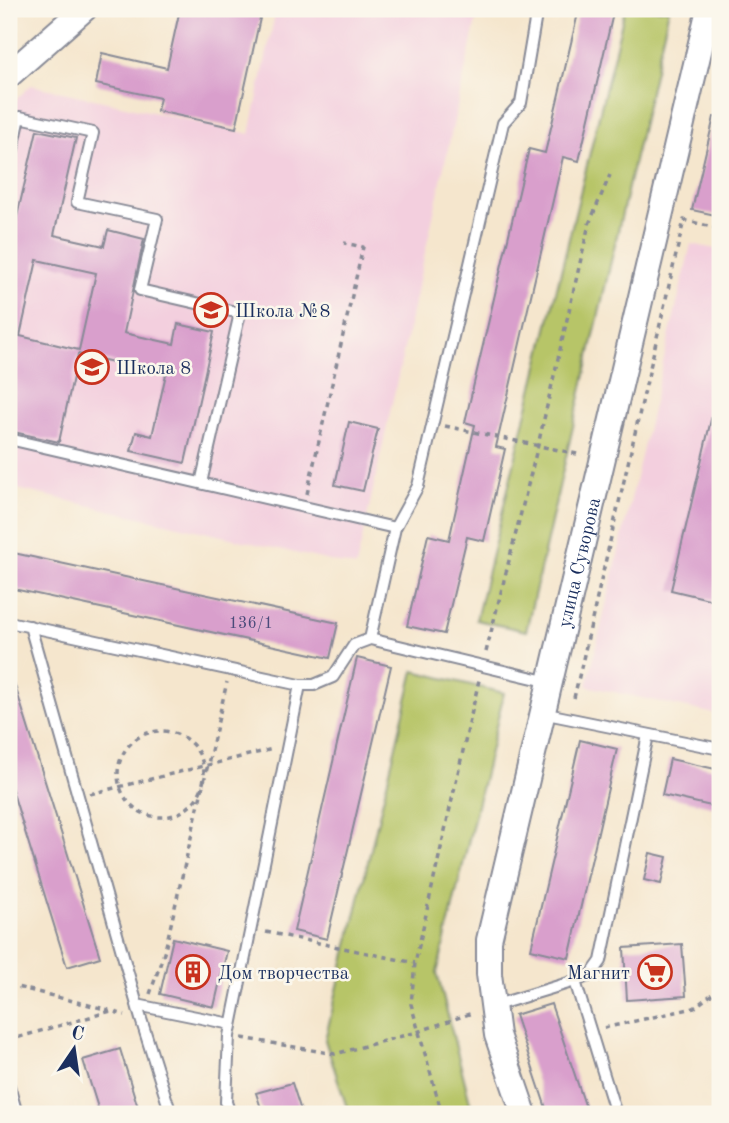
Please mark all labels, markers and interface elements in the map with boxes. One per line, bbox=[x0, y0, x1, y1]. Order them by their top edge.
school or university icon: Школа №8 bbox=[192, 291, 230, 329]
place label: Школа №8 bbox=[235, 303, 331, 322]
school or university icon: Школа 8 bbox=[73, 348, 111, 386]
place label: Школа 8 bbox=[116, 360, 191, 379]
street label: улица Суворова bbox=[556, 495, 605, 630]
house number: 136/1 bbox=[229, 616, 273, 632]
building icon: Дом творчества bbox=[174, 953, 212, 991]
supermarket icon: Магнит bbox=[636, 953, 674, 991]
place label: Дом творчества bbox=[218, 965, 350, 984]
place label: Магнит bbox=[567, 965, 630, 984]
north arrow bbox=[38, 1014, 108, 1084]
text: С bbox=[69, 1024, 86, 1046]

